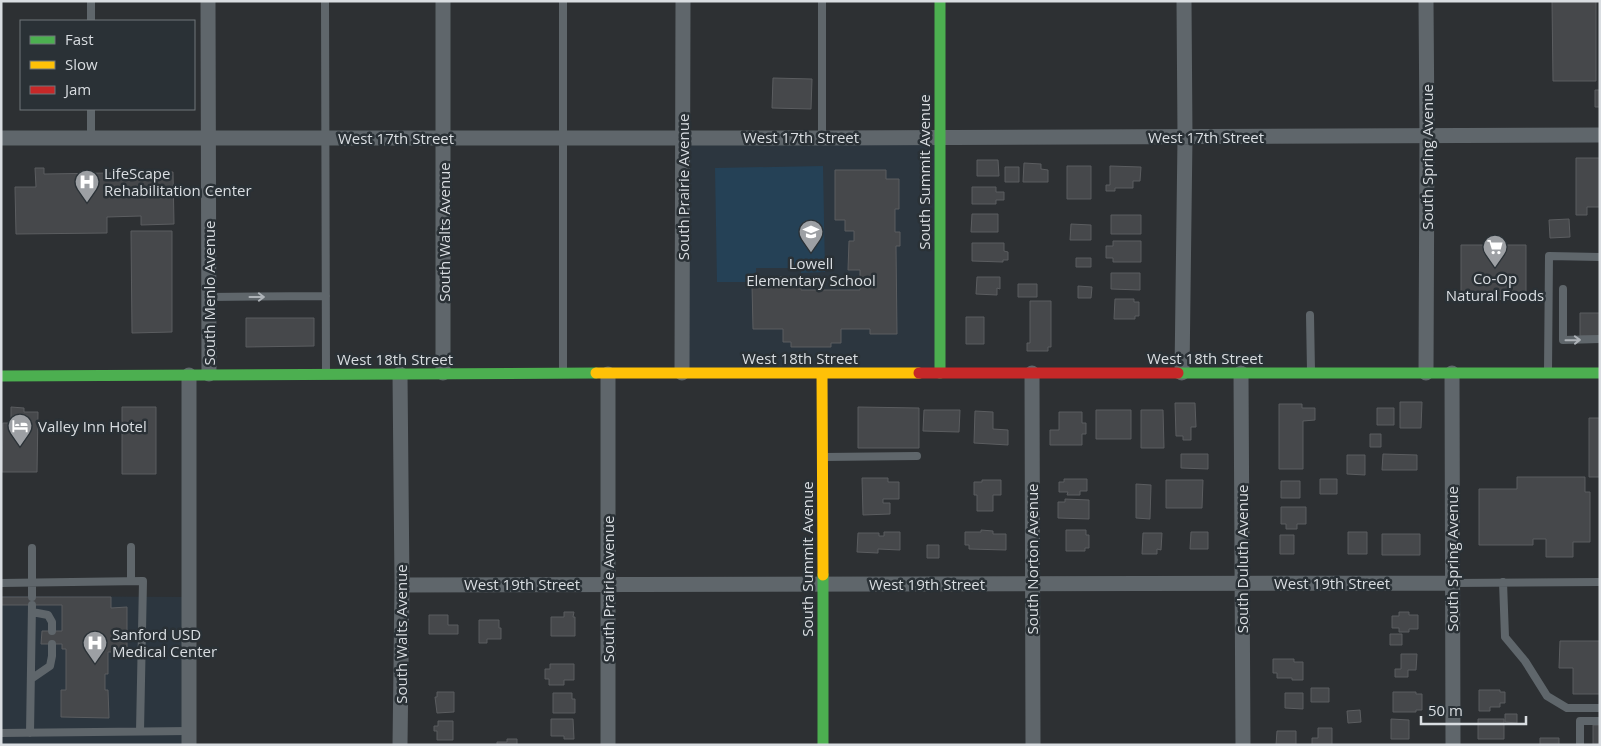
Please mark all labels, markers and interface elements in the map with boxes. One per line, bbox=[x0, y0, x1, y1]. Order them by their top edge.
legend bbox=[20, 20, 195, 110]
text: Fast bbox=[65, 29, 94, 49]
text: Slow bbox=[65, 54, 98, 74]
text: Jam bbox=[63, 79, 91, 99]
street label: South Spring Avenue bbox=[1417, 84, 1437, 230]
street label: South Summit Avenue bbox=[914, 94, 934, 250]
street label: South Prairie Avenue bbox=[673, 114, 693, 260]
street label: West 17th Street bbox=[743, 127, 859, 147]
street label: West 17th Street bbox=[1148, 127, 1264, 147]
street label: West 17th Street bbox=[338, 128, 454, 148]
street label: South Walts Avenue bbox=[434, 162, 454, 302]
place label: LifeScape Rehabilitation Center bbox=[104, 163, 252, 200]
hospital icon: LifeScape Rehabilitation Center bbox=[74, 169, 100, 203]
school or university icon: Lowell Elementary School bbox=[798, 219, 824, 253]
street label: South Menlo Avenue bbox=[199, 221, 219, 365]
supermarket icon: Co-Op Natural Foods bbox=[1482, 234, 1508, 268]
place label: Lowell Elementary School bbox=[746, 253, 876, 290]
place label: Co-Op Natural Foods bbox=[1446, 268, 1544, 305]
one-way arrow bbox=[249, 292, 265, 302]
one-way arrow bbox=[1565, 335, 1581, 344]
street label: West 18th Street bbox=[742, 348, 858, 368]
street label: West 18th Street bbox=[1147, 348, 1263, 368]
street label: West 18th Street bbox=[337, 349, 453, 369]
hotel icon: Valley Inn Hotel bbox=[7, 413, 33, 447]
place label: Valley Inn Hotel bbox=[38, 416, 147, 436]
street label: South Summit Avenue bbox=[797, 481, 817, 637]
street label: South Norton Avenue bbox=[1022, 483, 1042, 635]
street label: South Duluth Avenue bbox=[1232, 485, 1252, 633]
street label: South Spring Avenue bbox=[1442, 486, 1462, 632]
street label: South Prairie Avenue bbox=[598, 516, 618, 662]
street label: South Walts Avenue bbox=[391, 564, 411, 704]
street label: West 19th Street bbox=[1274, 573, 1390, 593]
street label: West 19th Street bbox=[464, 574, 580, 594]
street label: West 19th Street bbox=[869, 574, 985, 594]
place label: Sanford USD Medical Center bbox=[112, 624, 217, 661]
hospital icon: Sanford USD Medical Center bbox=[82, 630, 108, 664]
scale bar bbox=[1421, 694, 1526, 726]
text: 50 m bbox=[1428, 700, 1463, 720]

